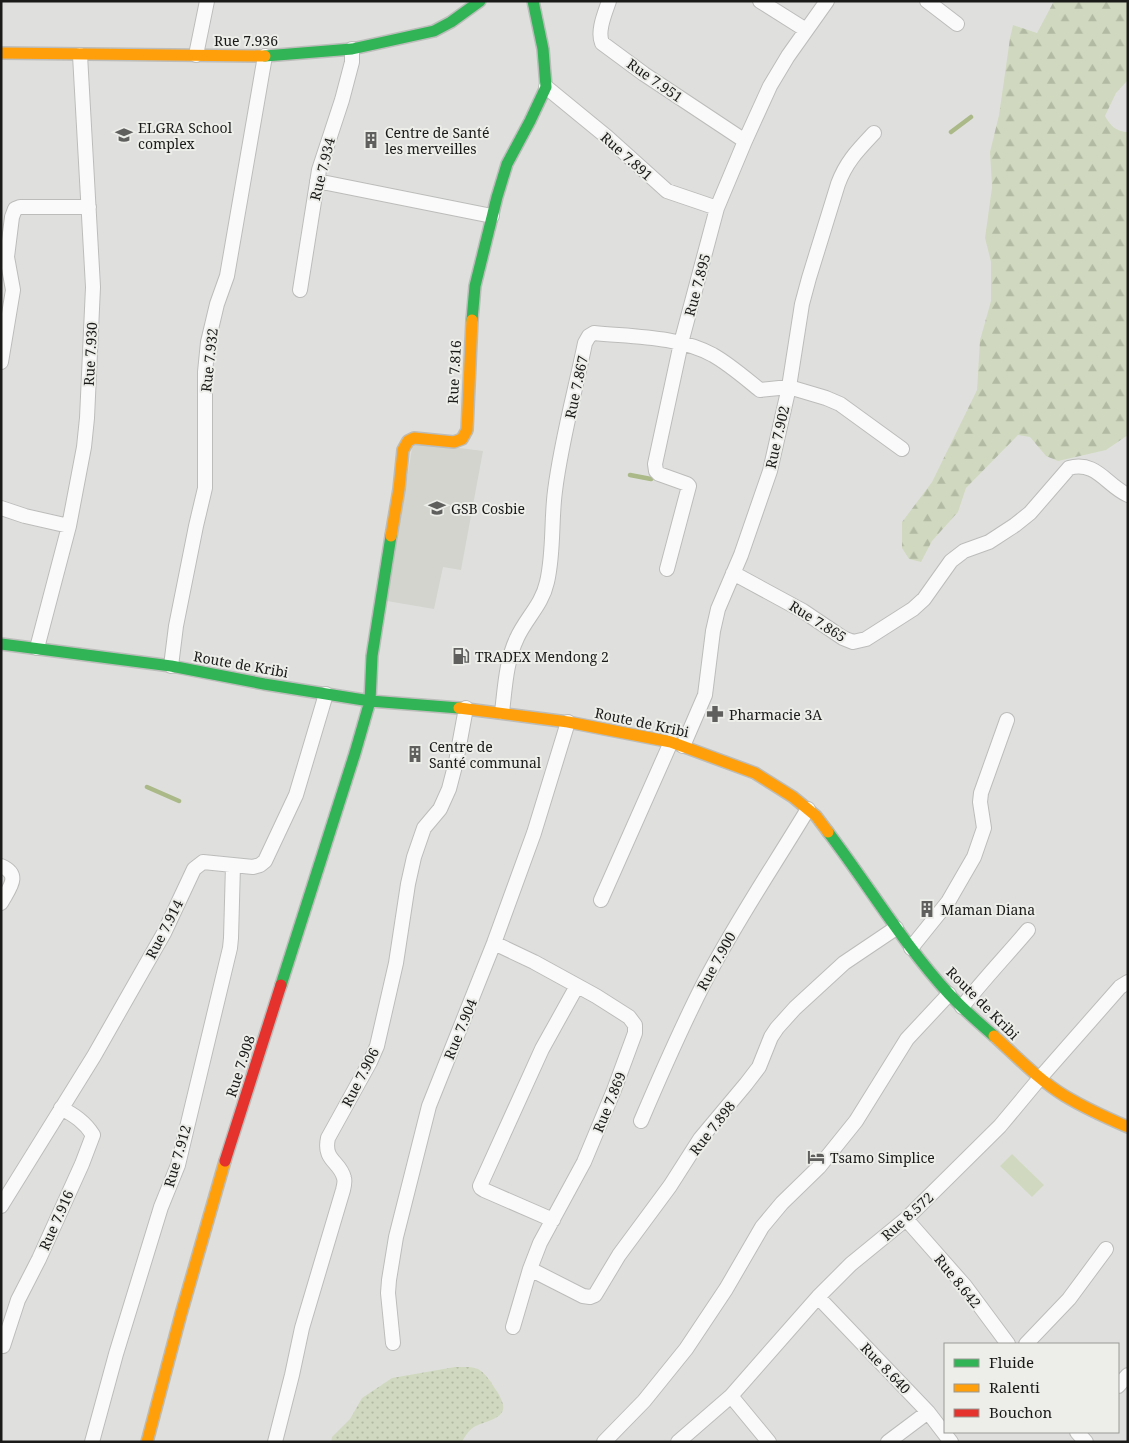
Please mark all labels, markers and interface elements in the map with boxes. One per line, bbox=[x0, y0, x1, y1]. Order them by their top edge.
street label: Rue 7.936 bbox=[214, 31, 278, 50]
street label: Rue 7.951 bbox=[623, 54, 687, 106]
place label: ELGRA School complex bbox=[138, 118, 233, 153]
place label: Centre de Santé les merveilles bbox=[385, 123, 489, 158]
school or university icon: ELGRA School complex bbox=[114, 125, 134, 145]
street label: Rue 7.891 bbox=[597, 128, 657, 184]
building icon: Centre de Santé les merveilles bbox=[361, 130, 381, 150]
street label: Rue 7.934 bbox=[305, 135, 339, 202]
street label: Rue 7.895 bbox=[680, 252, 714, 318]
street label: Rue 7.930 bbox=[79, 321, 101, 386]
street label: Rue 7.932 bbox=[196, 327, 222, 393]
street label: Rue 7.816 bbox=[443, 339, 465, 404]
street label: Rue 7.867 bbox=[560, 354, 592, 420]
street label: Rue 7.902 bbox=[761, 404, 793, 470]
school or university icon: GSB Cosbie bbox=[427, 498, 447, 518]
place label: GSB Cosbie bbox=[451, 499, 525, 518]
street label: Rue 7.865 bbox=[786, 596, 850, 646]
street label: Route de Kribi bbox=[192, 646, 290, 682]
fuel station icon: TRADEX Mendong 2 bbox=[451, 646, 471, 666]
place label: TRADEX Mendong 2 bbox=[475, 647, 609, 666]
street label: Route de Kribi bbox=[593, 703, 691, 741]
pharmacy icon: Pharmacie 3A bbox=[705, 704, 725, 724]
place label: Pharmacie 3A bbox=[729, 705, 822, 724]
place label: Centre de Santé communal bbox=[429, 737, 542, 772]
building icon: Centre de Santé communal bbox=[405, 744, 425, 764]
street label: Rue 7.914 bbox=[141, 896, 187, 962]
building icon: Maman Diana bbox=[917, 899, 937, 919]
place label: Maman Diana bbox=[941, 900, 1035, 919]
street label: Rue 7.900 bbox=[692, 928, 740, 994]
street label: Route de Kribi bbox=[942, 962, 1024, 1044]
street label: Rue 7.904 bbox=[439, 996, 481, 1062]
street label: Rue 7.908 bbox=[221, 1032, 259, 1099]
street label: Rue 7.906 bbox=[337, 1044, 383, 1110]
street label: Rue 7.869 bbox=[588, 1069, 630, 1135]
street label: Rue 7.898 bbox=[685, 1097, 739, 1159]
street label: Rue 7.912 bbox=[159, 1123, 195, 1189]
hotel icon: Tsamo Simplice bbox=[806, 1147, 826, 1167]
place label: Tsamo Simplice bbox=[830, 1148, 935, 1167]
street label: Rue 7.916 bbox=[34, 1187, 78, 1253]
street label: Rue 8.572 bbox=[877, 1188, 937, 1244]
street label: Rue 8.642 bbox=[930, 1250, 986, 1312]
street label: Rue 8.640 bbox=[857, 1338, 915, 1398]
legend bbox=[944, 1343, 1119, 1433]
text: Fluide bbox=[989, 1352, 1034, 1372]
text: Ralenti bbox=[989, 1377, 1040, 1397]
text: Bouchon bbox=[989, 1402, 1053, 1422]

